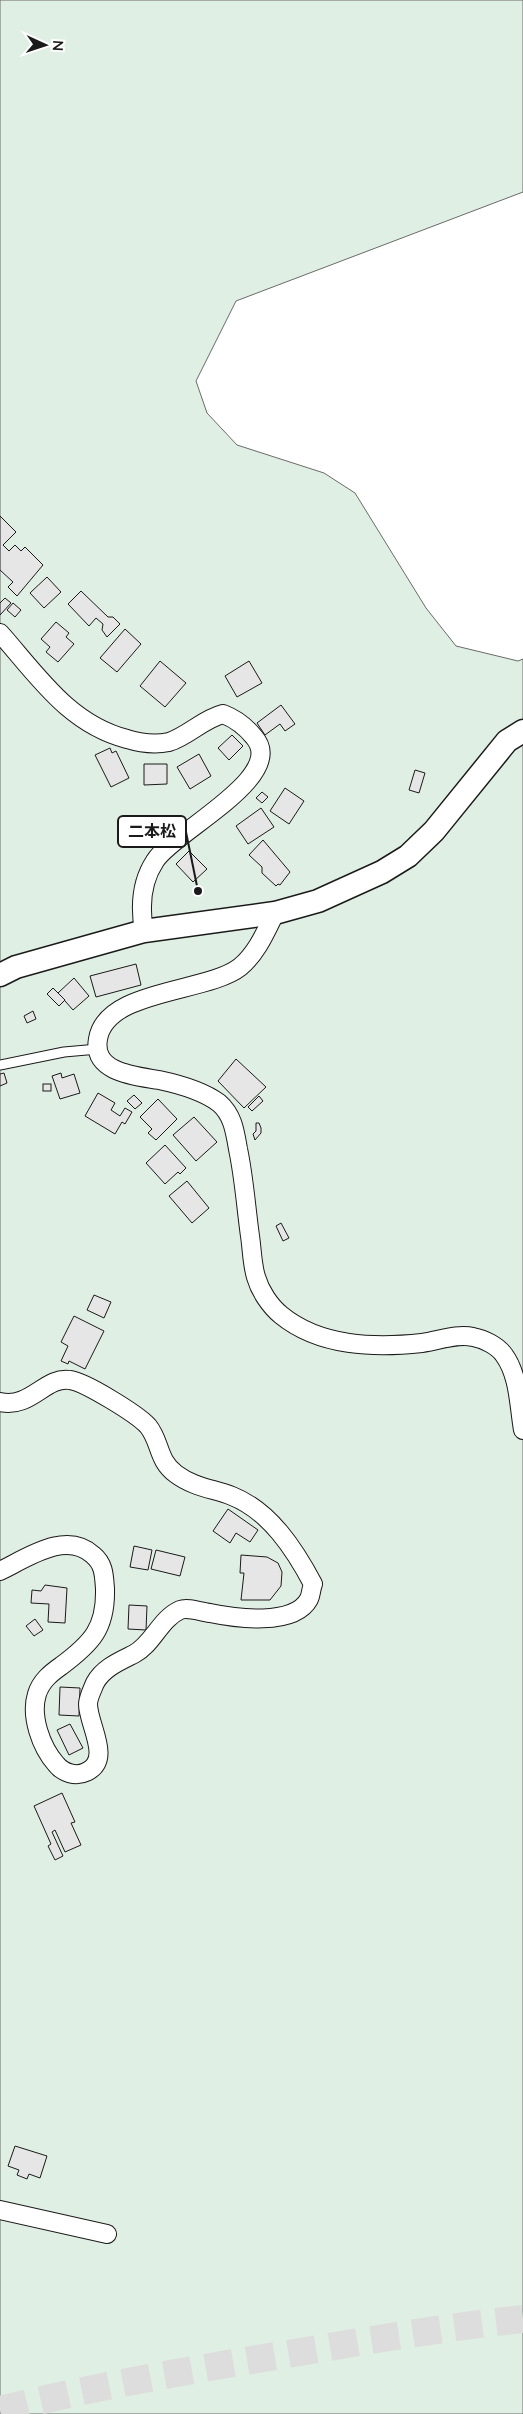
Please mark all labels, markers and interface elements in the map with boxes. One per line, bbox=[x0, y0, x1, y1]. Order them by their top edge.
north arrow bbox=[20, 20, 70, 70]
text: N bbox=[50, 40, 67, 52]
callout: 二本松 bbox=[118, 816, 186, 847]
text: 二本松 bbox=[128, 821, 176, 840]

